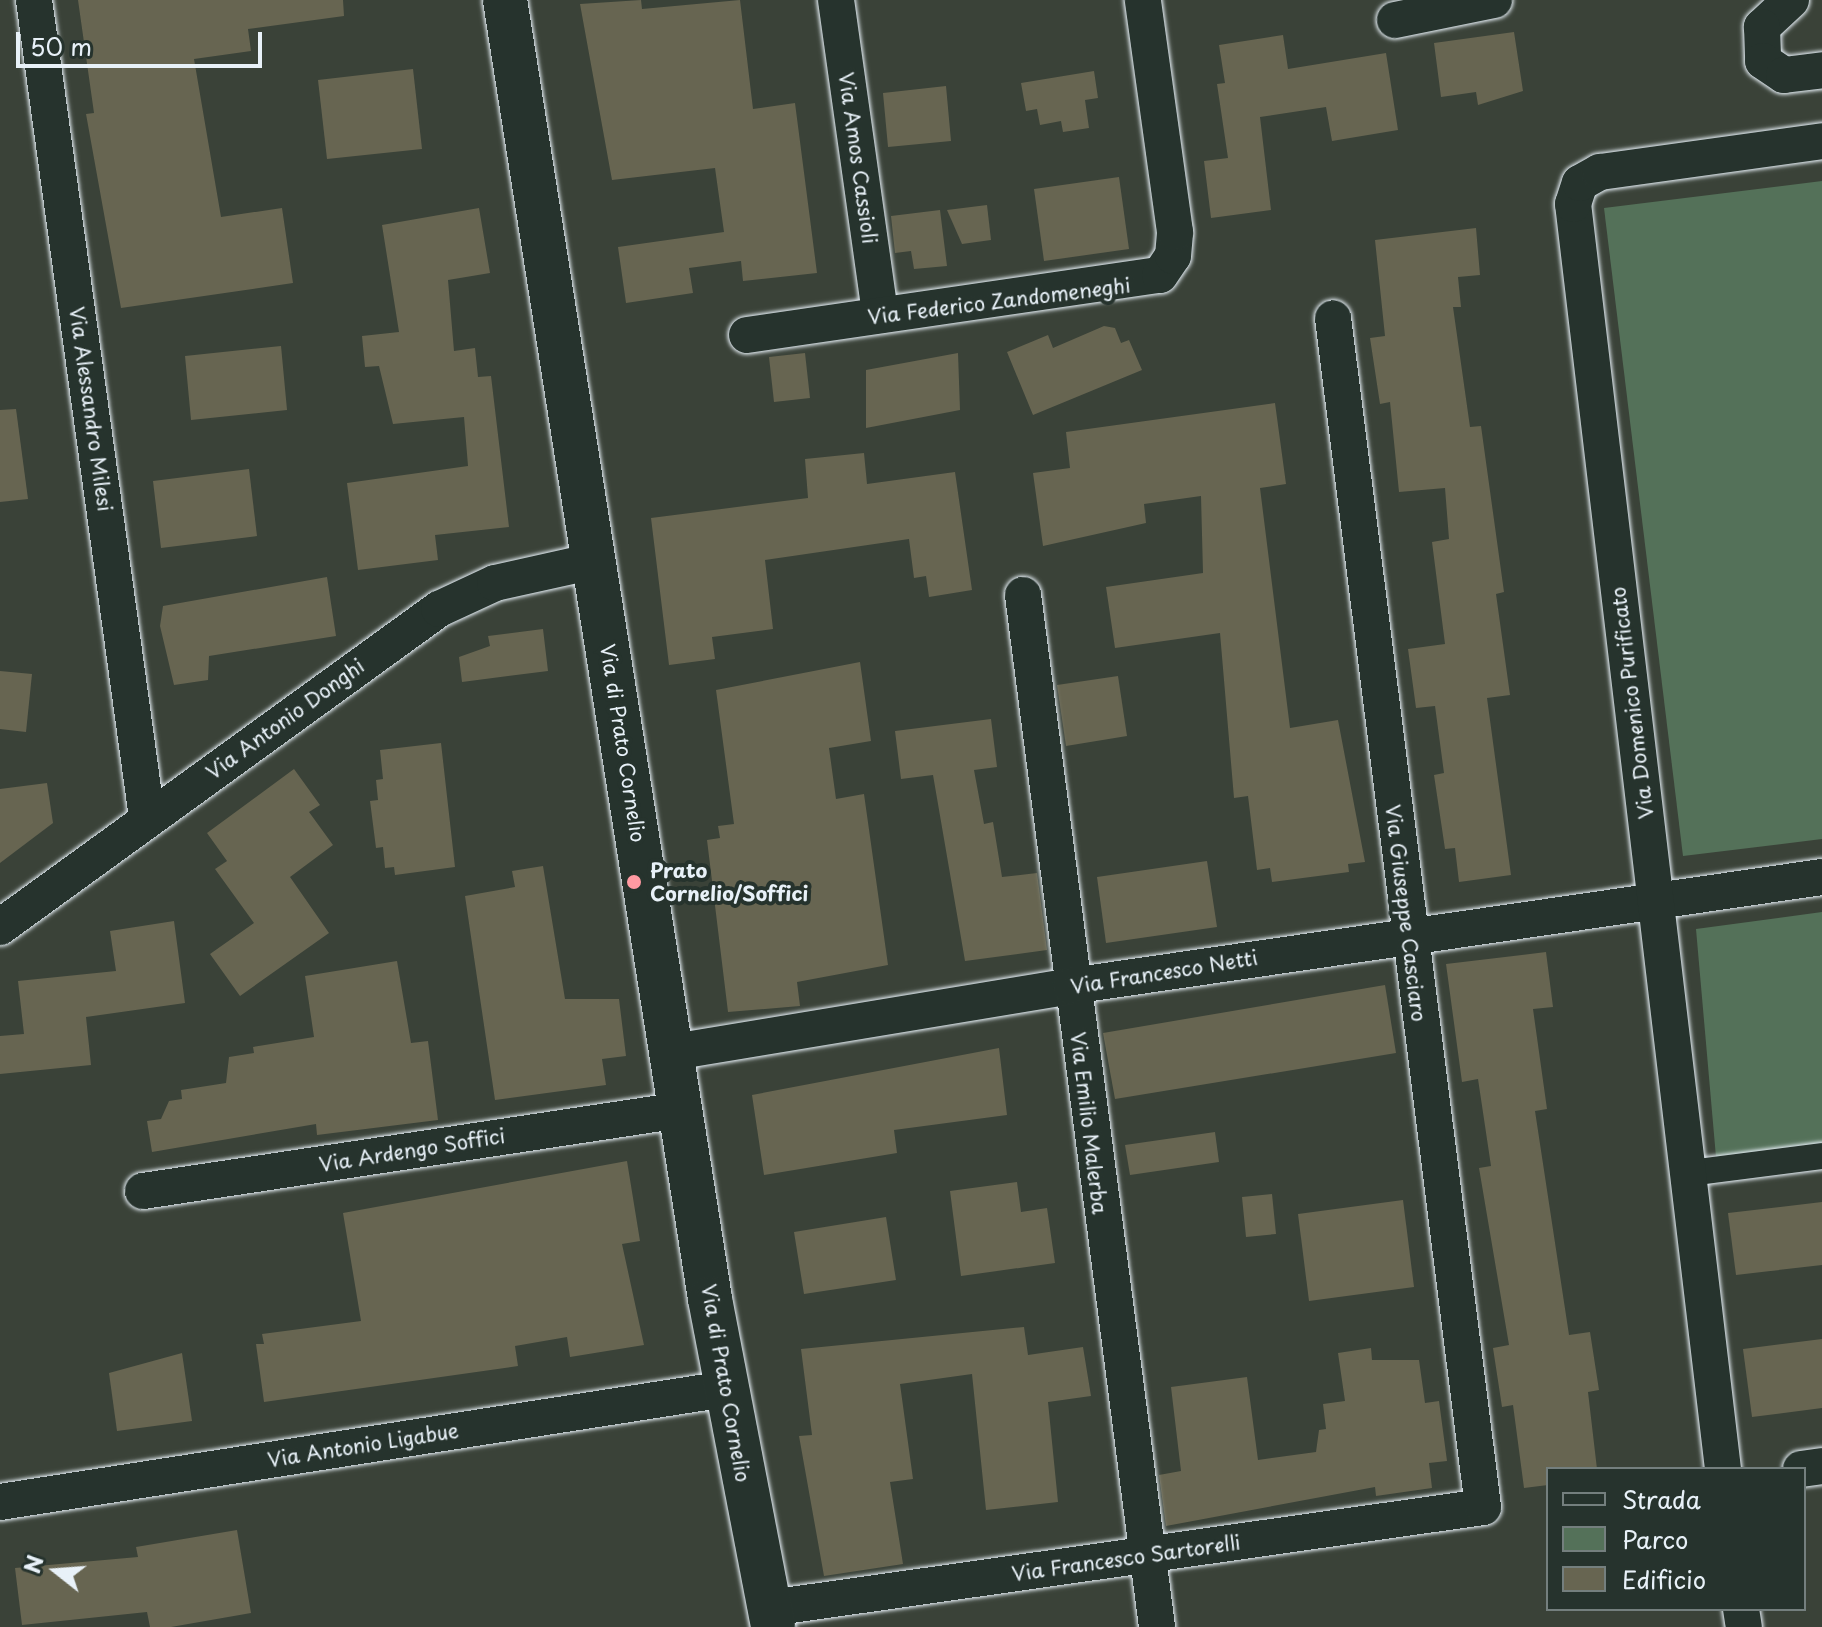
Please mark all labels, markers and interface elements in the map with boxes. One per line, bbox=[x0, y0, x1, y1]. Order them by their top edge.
scale bar bbox=[20, 16, 266, 66]
text: 50 m bbox=[30, 28, 92, 64]
street label: Via Amos Cassioli bbox=[834, 70, 882, 246]
street label: Via Federico Zandomeneghi bbox=[866, 273, 1132, 329]
street label: Via Alessandro Milesi bbox=[65, 306, 117, 512]
street label: Via Domenico Purificato bbox=[1606, 585, 1658, 821]
street label: Via di Prato Cornelio bbox=[595, 642, 651, 844]
street label: Via Antonio Donghi bbox=[202, 654, 368, 784]
street label: Via Giuseppe Casciaro bbox=[1381, 803, 1431, 1023]
place label: Prato Cornelio/Soffici bbox=[650, 858, 808, 905]
marker: Prato Cornelio/Soffici bbox=[625, 873, 643, 891]
street label: Via Francesco Netti bbox=[1070, 945, 1258, 999]
street label: Via Emilio Malerba bbox=[1066, 1030, 1112, 1216]
street label: Via Ardengo Soffici bbox=[317, 1123, 507, 1177]
street label: Via di Prato Cornelio bbox=[697, 1282, 755, 1484]
street label: Via Antonio Ligabue bbox=[266, 1418, 460, 1472]
legend bbox=[1546, 1467, 1806, 1611]
text: Strada bbox=[1622, 1481, 1701, 1517]
text: Parco bbox=[1622, 1521, 1688, 1557]
street label: Via Francesco Sartorelli bbox=[1011, 1530, 1241, 1586]
north arrow bbox=[16, 1531, 96, 1611]
text: N bbox=[14, 1551, 51, 1577]
text: Edificio bbox=[1622, 1561, 1706, 1597]

